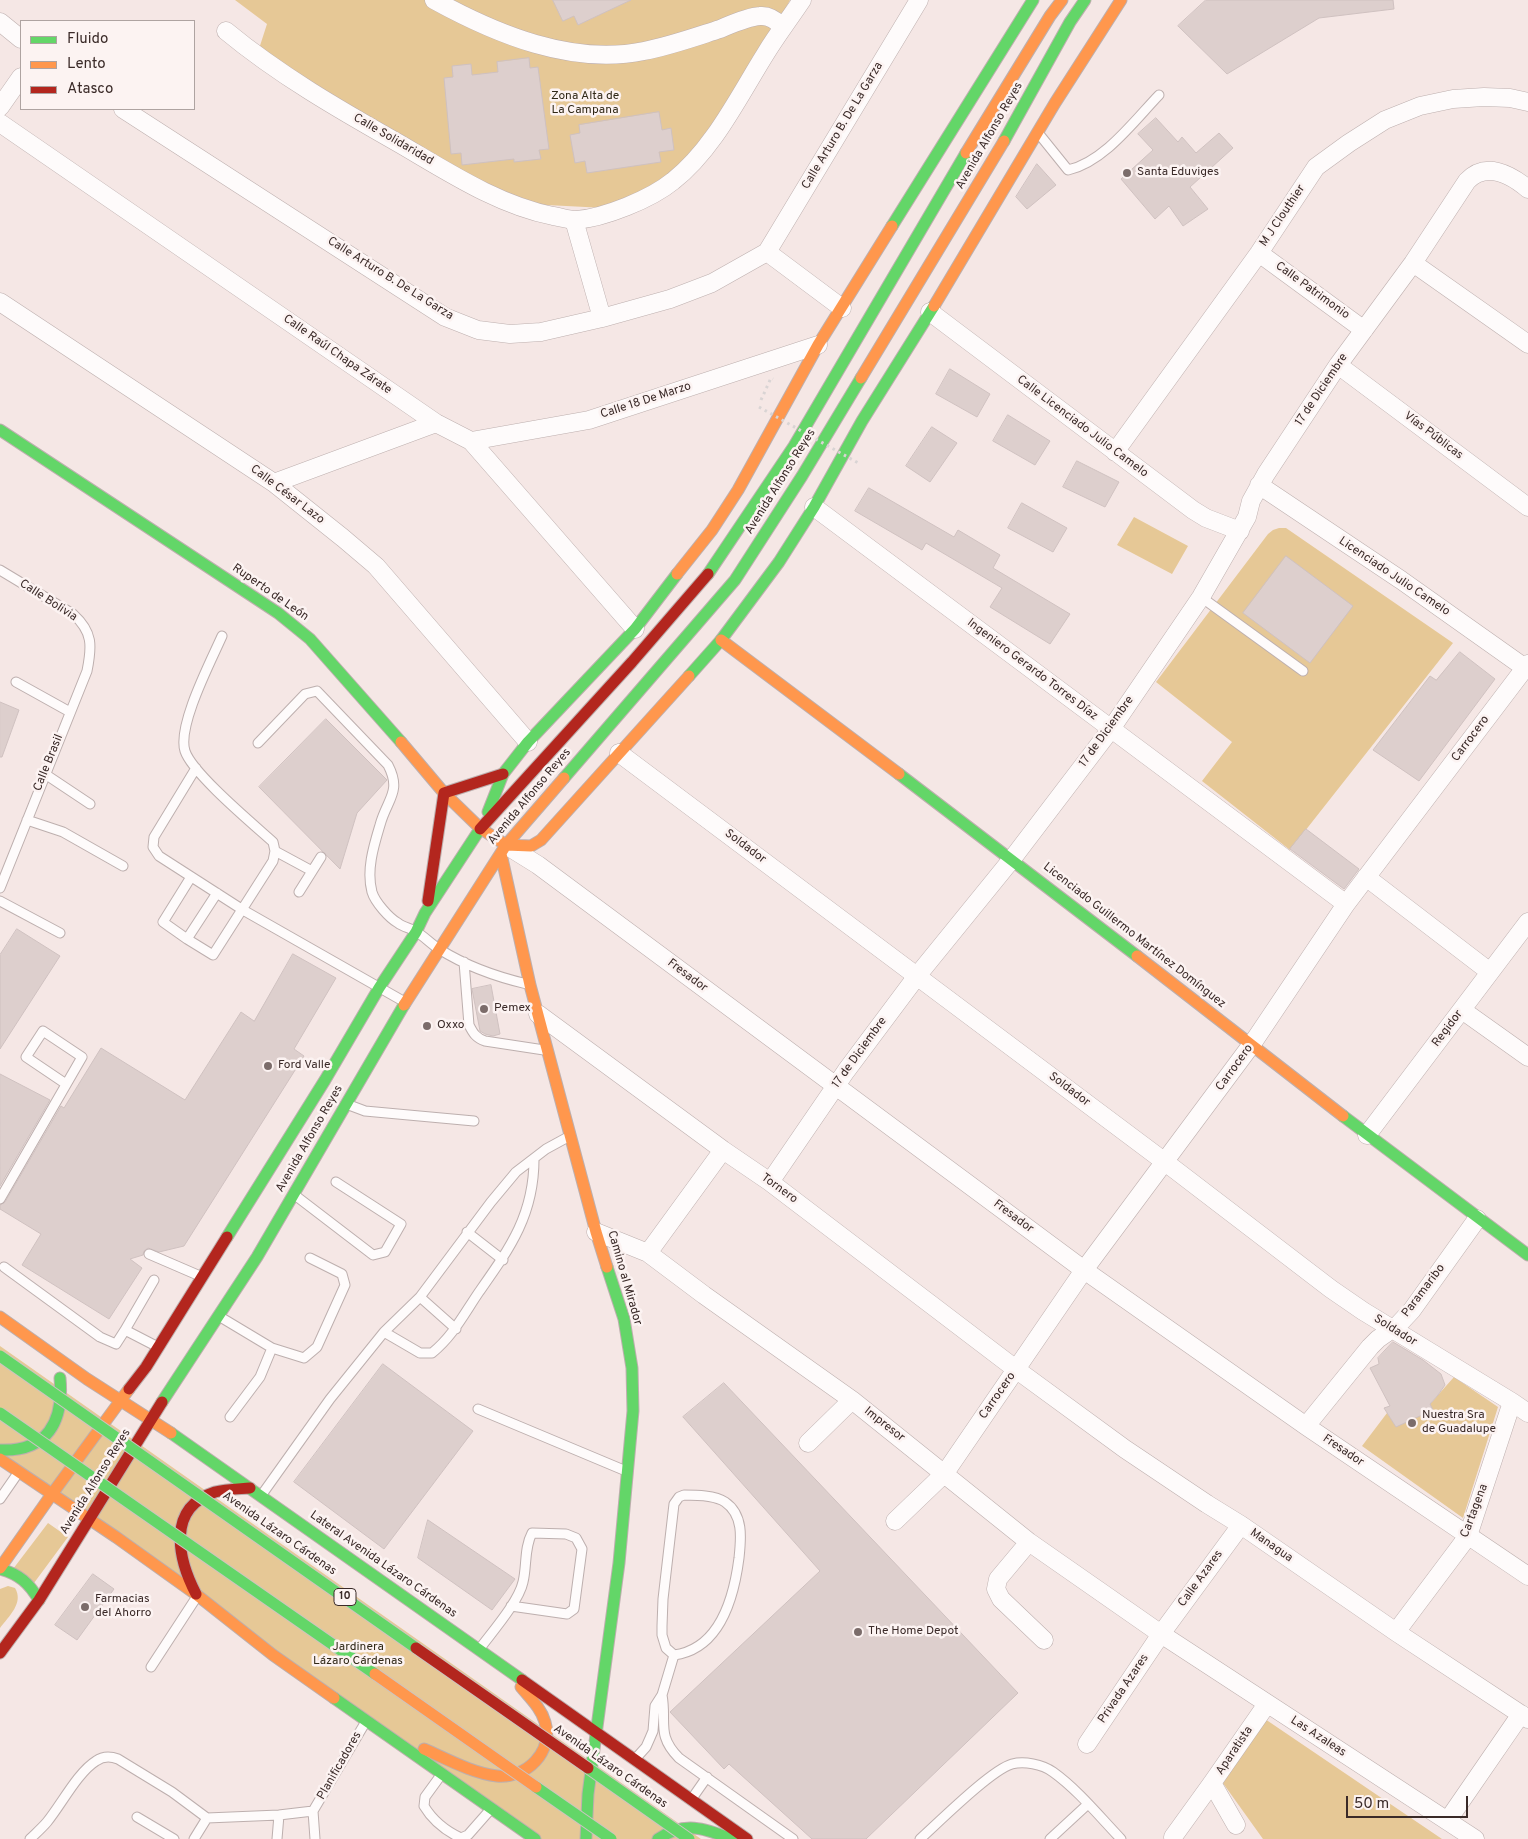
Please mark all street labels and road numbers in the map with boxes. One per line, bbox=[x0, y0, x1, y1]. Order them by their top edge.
street label: Calle Arturo B. De La Garza bbox=[799, 60, 887, 192]
street label: Avenida Alfonso Reyes bbox=[953, 80, 1027, 192]
street label: Calle Solidaridad bbox=[350, 111, 436, 169]
street label: M J Clouthier bbox=[1257, 182, 1309, 250]
street label: Calle Arturo B. De La Garza bbox=[324, 234, 456, 324]
street label: Calle Patrimonio bbox=[1272, 259, 1352, 323]
street label: Calle Raúl Chapa Zárate bbox=[280, 312, 394, 398]
street label: 17 de Diciembre bbox=[1293, 351, 1351, 429]
street label: Calle Licenciado Julio Camelo bbox=[1013, 373, 1151, 481]
street label: Calle 18 De Marzo bbox=[599, 380, 693, 422]
street label: Vías Públicas bbox=[1401, 409, 1465, 463]
street label: Avenida Alfonso Reyes bbox=[743, 427, 819, 537]
street label: Calle César Lazo bbox=[247, 462, 327, 528]
street label: Licenciado Julio Camelo bbox=[1336, 534, 1452, 620]
street label: Ruperto de León bbox=[229, 561, 311, 625]
street label: Calle Bolivia bbox=[16, 577, 80, 625]
street label: Ingeniero Gerardo Torres Díaz bbox=[964, 616, 1100, 724]
street label: 17 de Diciembre bbox=[1076, 694, 1138, 770]
street label: Carrocero bbox=[1449, 713, 1493, 765]
street label: Calle Brasil bbox=[31, 732, 67, 794]
street label: Avenida Alfonso Reyes bbox=[485, 746, 575, 848]
street label: Soldador bbox=[721, 827, 769, 867]
street label: Licenciado Guillermo Martínez Domínguez bbox=[1040, 860, 1228, 1012]
street label: Fresador bbox=[664, 956, 710, 996]
street label: Regidor bbox=[1430, 1008, 1466, 1050]
street label: 17 de Diciembre bbox=[829, 1015, 891, 1091]
street label: Carrocero bbox=[1213, 1042, 1257, 1094]
street label: Soldador bbox=[1045, 1070, 1093, 1110]
street label: Avenida Alfonso Reyes bbox=[273, 1083, 347, 1195]
street label: Tornero bbox=[758, 1171, 800, 1207]
street label: Fresador bbox=[990, 1197, 1036, 1237]
street label: Camino al Mirador bbox=[604, 1229, 644, 1327]
street label: Paramaribo bbox=[1399, 1262, 1449, 1320]
street label: Soldador bbox=[1371, 1312, 1419, 1350]
street label: Carrocero bbox=[977, 1370, 1019, 1422]
street label: Impresor bbox=[861, 1405, 907, 1445]
street label: Avenida Alfonso Reyes bbox=[58, 1427, 134, 1537]
street label: Fresador bbox=[1320, 1432, 1366, 1470]
street label: Cartagena bbox=[1458, 1482, 1492, 1540]
street label: Avenida Lázaro Cárdenas bbox=[219, 1489, 339, 1579]
street label: Lateral Avenida Lázaro Cárdenas bbox=[307, 1509, 459, 1621]
street label: Managua bbox=[1247, 1526, 1295, 1566]
street label: Calle Azares bbox=[1176, 1548, 1226, 1610]
road number: 10 bbox=[334, 1588, 356, 1605]
street label: Privada Azares bbox=[1096, 1652, 1152, 1726]
street label: Las Azaleas bbox=[1287, 1714, 1349, 1760]
street label: Avenida Lázaro Cárdenas bbox=[550, 1722, 670, 1812]
street label: Aparatista bbox=[1213, 1724, 1257, 1778]
street label: Planificadores bbox=[315, 1729, 365, 1803]

